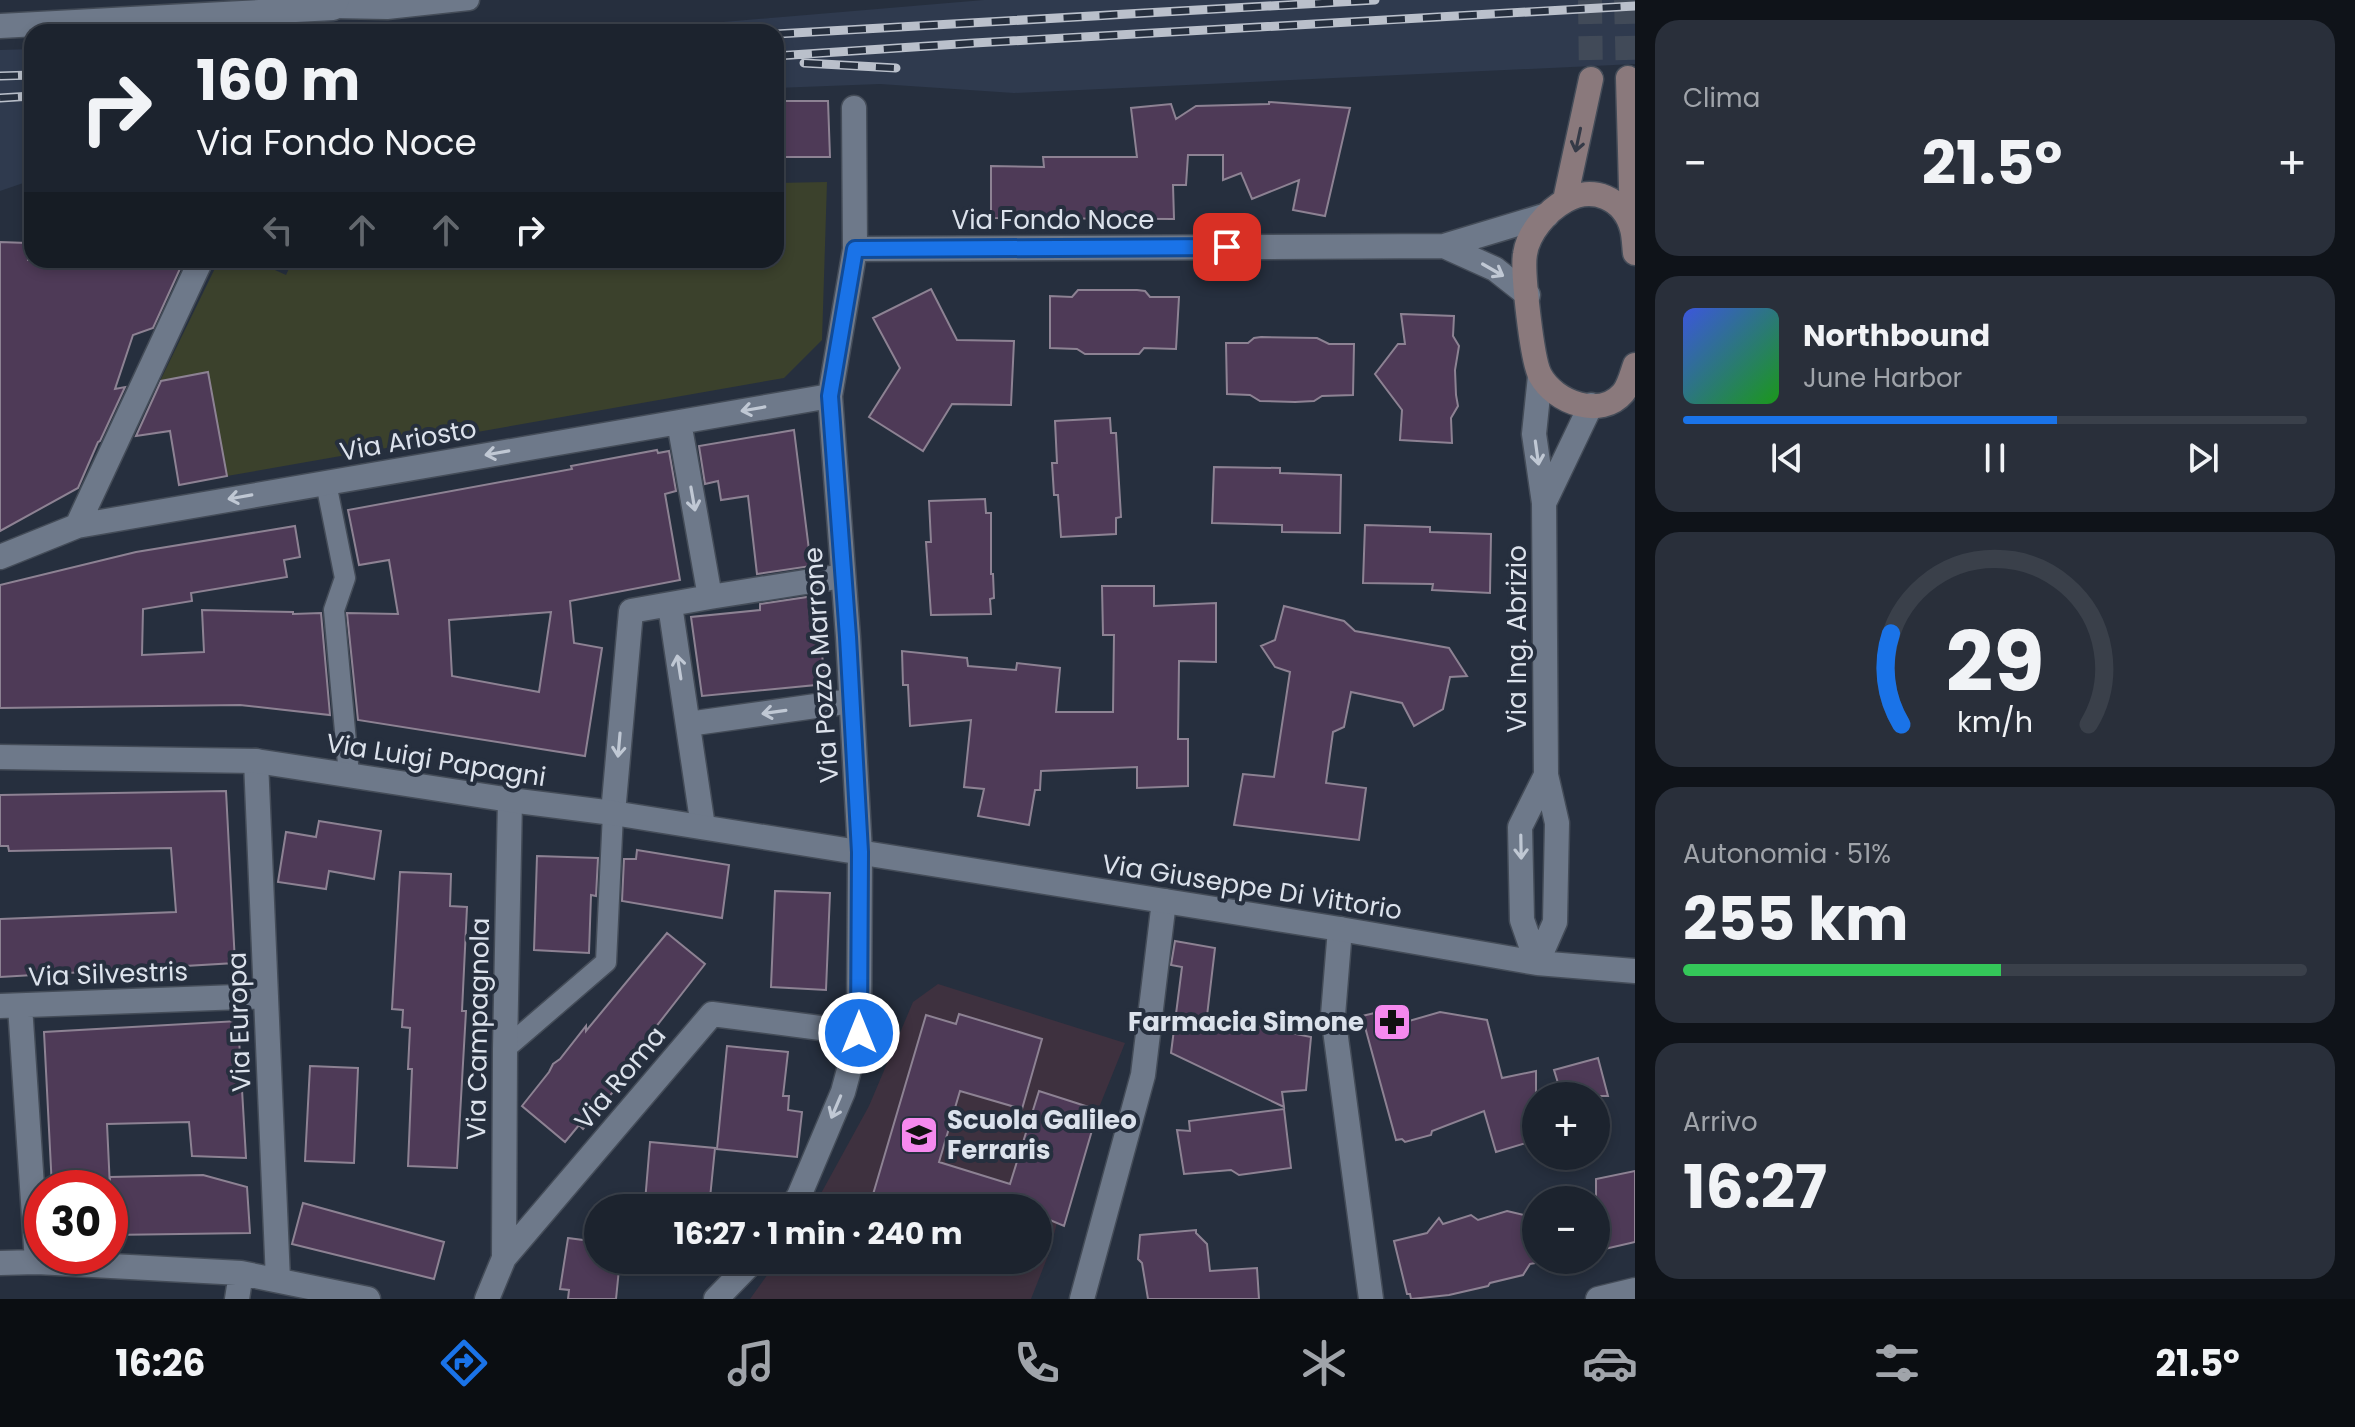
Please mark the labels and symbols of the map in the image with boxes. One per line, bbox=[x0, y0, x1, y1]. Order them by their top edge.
one-way arrow bbox=[1570, 127, 1585, 152]
street label: Via Fondo Noce bbox=[952, 202, 1154, 238]
pin bbox=[1193, 213, 1261, 281]
one-way arrow bbox=[1481, 262, 1504, 278]
one-way arrow bbox=[741, 403, 766, 418]
street label: Via Ariosto bbox=[337, 410, 479, 470]
one-way arrow bbox=[1530, 440, 1545, 465]
one-way arrow bbox=[484, 447, 510, 462]
one-way arrow bbox=[686, 485, 701, 511]
one-way arrow bbox=[228, 491, 254, 506]
street label: Via Ing. Abrizio bbox=[1499, 545, 1535, 733]
street label: Via Pozzo Marrone bbox=[795, 546, 847, 784]
one-way arrow bbox=[671, 655, 686, 680]
one-way arrow bbox=[762, 705, 787, 720]
street label: Via Luigi Papagni bbox=[324, 725, 548, 795]
one-way arrow bbox=[612, 731, 627, 758]
one-way arrow bbox=[1513, 833, 1528, 860]
street label: Via Giuseppe Di Vittorio bbox=[1099, 845, 1405, 929]
street label: Via Campagnola bbox=[458, 917, 498, 1141]
street label: Via Europa bbox=[219, 951, 259, 1093]
street label: Via Silvestris bbox=[27, 953, 189, 995]
position arrow bbox=[817, 991, 901, 1075]
pharmacy icon: Farmacia Simone bbox=[1371, 1001, 1413, 1043]
place label: Farmacia Simone bbox=[1128, 1004, 1364, 1040]
street label: Via Roma bbox=[566, 1018, 674, 1138]
one-way arrow bbox=[828, 1094, 843, 1119]
place label: Scuola Galileo Ferraris bbox=[947, 1102, 1137, 1168]
school or university icon: Scuola Galileo Ferraris bbox=[898, 1114, 940, 1156]
speed limit sign: 30 bbox=[24, 1170, 128, 1274]

